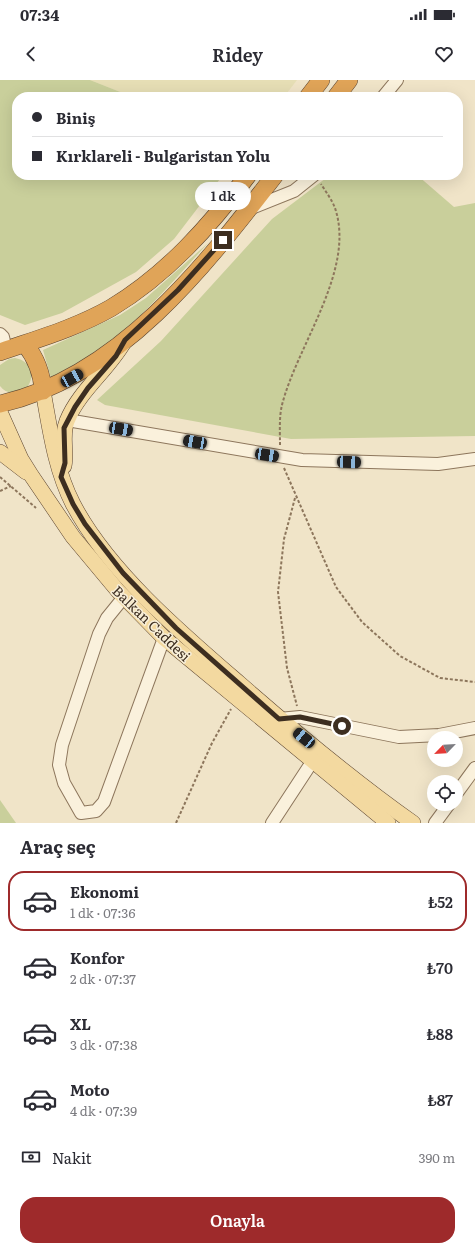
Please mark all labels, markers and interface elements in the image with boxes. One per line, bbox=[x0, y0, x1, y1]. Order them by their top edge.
text: 07:34 bbox=[20, 3, 59, 26]
text: Ridey bbox=[212, 41, 263, 68]
icon: back bbox=[20, 43, 42, 65]
icon: heart bbox=[433, 43, 455, 65]
text: Biniş bbox=[56, 106, 95, 129]
text: Kırklareli - Bulgaristan Yolu bbox=[56, 144, 270, 167]
callout: 1 dk bbox=[195, 182, 251, 210]
text: 1 dk bbox=[211, 186, 235, 205]
route end bbox=[214, 231, 232, 249]
car bbox=[59, 367, 85, 389]
car bbox=[108, 421, 134, 437]
car bbox=[182, 434, 208, 450]
car bbox=[254, 447, 280, 463]
car bbox=[337, 456, 361, 468]
street label: Balkan Caddesi bbox=[109, 581, 196, 666]
route start bbox=[333, 717, 351, 735]
car bbox=[291, 726, 317, 750]
north arrow bbox=[427, 731, 463, 767]
map controls bbox=[427, 731, 463, 811]
button: locate bbox=[427, 775, 463, 811]
text: Araç seç bbox=[20, 833, 96, 860]
text: Ekonomi bbox=[70, 880, 139, 903]
icon: car bbox=[22, 883, 58, 919]
text: ₺52 bbox=[428, 890, 453, 913]
text: 1 dk · 07:36 bbox=[70, 903, 135, 922]
text: Konfor bbox=[70, 946, 125, 969]
icon: car bbox=[22, 949, 58, 985]
text: ₺70 bbox=[427, 956, 453, 979]
text: 2 dk · 07:37 bbox=[70, 969, 136, 988]
text: XL bbox=[70, 1012, 91, 1035]
icon: car bbox=[22, 1015, 58, 1051]
text: ₺88 bbox=[426, 1022, 453, 1045]
text: 3 dk · 07:38 bbox=[70, 1035, 137, 1054]
text: Moto bbox=[70, 1078, 110, 1101]
icon: car bbox=[22, 1081, 58, 1117]
text: ₺87 bbox=[427, 1088, 453, 1111]
text: 4 dk · 07:39 bbox=[70, 1101, 137, 1120]
icon: cash bbox=[20, 1146, 42, 1168]
text: Nakit bbox=[52, 1146, 92, 1169]
text: 390 m bbox=[418, 1148, 455, 1167]
button: Onayla bbox=[20, 1197, 455, 1243]

